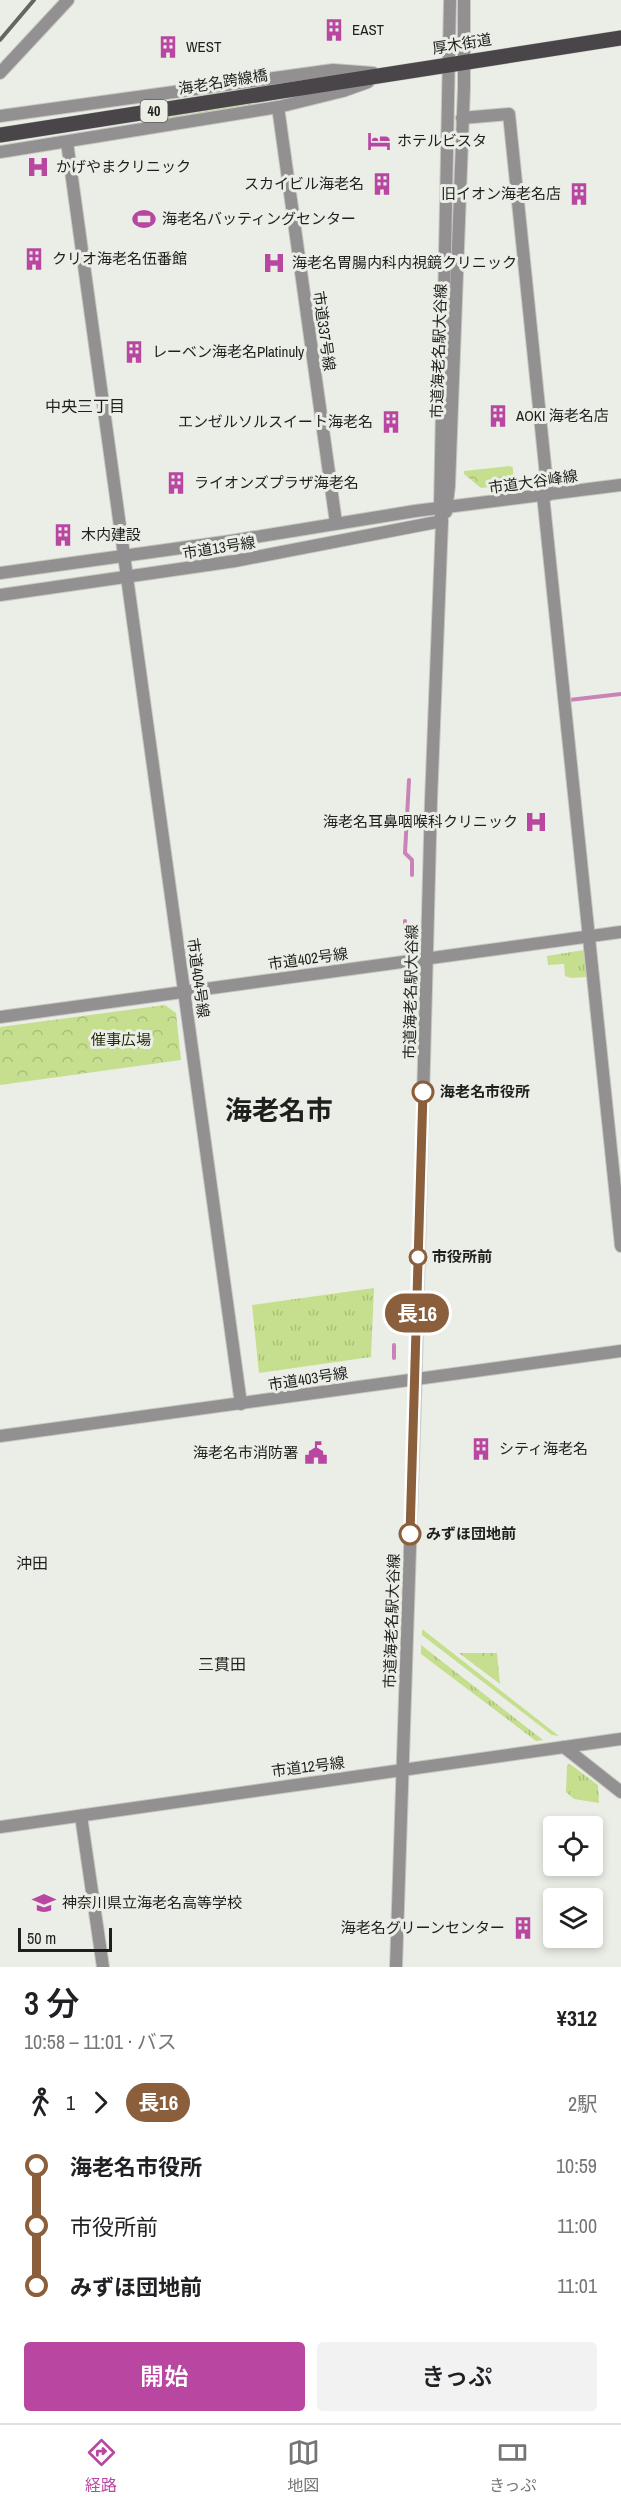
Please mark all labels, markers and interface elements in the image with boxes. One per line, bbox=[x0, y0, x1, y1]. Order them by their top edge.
building icon: EAST bbox=[321, 17, 347, 43]
place label: EAST bbox=[352, 19, 385, 40]
street label: 厚木街道 bbox=[431, 28, 493, 59]
building icon: WEST bbox=[155, 34, 181, 60]
place label: WEST bbox=[186, 36, 222, 57]
street label: 海老名跨線橋 bbox=[177, 64, 269, 99]
road number: 40 bbox=[140, 100, 168, 122]
hotel icon: ホテルビスタ bbox=[366, 128, 392, 154]
place label: ホテルビスタ bbox=[397, 130, 487, 151]
hospital icon: かげやまクリニック bbox=[25, 154, 51, 180]
place label: かげやまクリニック bbox=[56, 156, 191, 177]
building icon: スカイビル海老名 bbox=[369, 171, 395, 197]
place label: スカイビル海老名 bbox=[244, 173, 364, 194]
building icon: 旧イオン海老名店 bbox=[566, 181, 592, 207]
place label: 旧イオン海老名店 bbox=[441, 183, 561, 204]
sports icon: 海老名バッティングセンター bbox=[131, 206, 157, 232]
place label: 海老名バッティングセンター bbox=[162, 208, 356, 229]
building icon: クリオ海老名伍番館 bbox=[21, 246, 47, 272]
place label: クリオ海老名伍番館 bbox=[52, 248, 187, 269]
hospital icon: 海老名胃腸内科内視鏡クリニック bbox=[261, 250, 287, 276]
place label: 海老名胃腸内科内視鏡クリニック bbox=[292, 252, 517, 273]
street label: 市道海老名駅大谷線 bbox=[426, 283, 451, 419]
street label: 市道337号線 bbox=[308, 290, 340, 372]
building icon: レーベン海老名Platinuly bbox=[121, 339, 147, 365]
place label: レーベン海老名Platinuly bbox=[152, 341, 305, 362]
district label: 中央三丁目 bbox=[45, 395, 125, 417]
building icon: AOKI 海老名店 bbox=[485, 403, 511, 429]
place label: AOKI 海老名店 bbox=[515, 405, 609, 426]
building icon: エンゼルソルスイート海老名 bbox=[378, 409, 404, 435]
place label: エンゼルソルスイート海老名 bbox=[178, 411, 373, 432]
street label: 市道大谷峰線 bbox=[487, 465, 579, 498]
building icon: ライオンズプラザ海老名 bbox=[163, 470, 189, 496]
place label: ライオンズプラザ海老名 bbox=[194, 472, 359, 493]
building icon: 木内建設 bbox=[50, 522, 76, 548]
place label: 木内建設 bbox=[81, 524, 141, 545]
street label: 市道13号線 bbox=[181, 531, 257, 564]
hospital icon: 海老名耳鼻咽喉科クリニック bbox=[523, 809, 549, 835]
place label: 海老名耳鼻咽喉科クリニック bbox=[323, 811, 518, 832]
street label: 市道海老名駅大谷線 bbox=[399, 924, 422, 1060]
street label: 市道404号線 bbox=[182, 937, 214, 1019]
street label: 市道402号線 bbox=[267, 943, 349, 975]
park label: 催事広場 bbox=[91, 1029, 151, 1050]
marker: 海老名市役所 bbox=[412, 1081, 434, 1103]
place label: 海老名市役所 bbox=[440, 1081, 530, 1102]
district label: 海老名市 bbox=[225, 1092, 333, 1128]
place label: 市役所前 bbox=[432, 1246, 492, 1267]
marker: 市役所前 bbox=[409, 1248, 427, 1266]
line badge: 長16 bbox=[382, 1294, 452, 1332]
text: 長16 bbox=[397, 1299, 437, 1328]
street label: 市道403号線 bbox=[267, 1362, 349, 1395]
building icon: シティ海老名 bbox=[468, 1436, 494, 1462]
place label: シティ海老名 bbox=[499, 1438, 588, 1459]
public building icon: 海老名市消防署 bbox=[303, 1440, 329, 1466]
place label: 海老名市消防署 bbox=[193, 1442, 298, 1463]
marker: みずほ団地前 bbox=[399, 1523, 421, 1545]
place label: みずほ団地前 bbox=[426, 1523, 516, 1544]
district label: 沖田 bbox=[16, 1552, 48, 1574]
street label: 市道海老名駅大谷線 bbox=[379, 1553, 404, 1689]
district label: 三貫田 bbox=[198, 1653, 246, 1675]
street label: 市道12号線 bbox=[270, 1752, 346, 1781]
map controls bbox=[543, 1816, 603, 1948]
button: locate bbox=[543, 1816, 603, 1876]
button: layers bbox=[543, 1888, 603, 1948]
school or university icon: 神奈川県立海老名高等学校 bbox=[31, 1890, 57, 1916]
place label: 神奈川県立海老名高等学校 bbox=[62, 1892, 242, 1913]
building icon: 海老名グリーンセンター bbox=[510, 1915, 536, 1941]
place label: 海老名グリーンセンター bbox=[341, 1917, 505, 1938]
scale bar bbox=[18, 1925, 112, 1952]
text: 50 m bbox=[27, 1927, 56, 1949]
text: 3 分 bbox=[24, 1981, 80, 2025]
text: ¥312 bbox=[557, 2003, 597, 2033]
text: 10:58 – 11:01 · バス bbox=[24, 2028, 177, 2055]
icon: walk bbox=[24, 2086, 57, 2119]
icon: forward bbox=[84, 2086, 117, 2119]
text: 長16 bbox=[138, 2088, 178, 2117]
text: 1 bbox=[66, 2089, 75, 2116]
text: 2駅 bbox=[568, 2090, 597, 2117]
text: 海老名市役所 bbox=[70, 2152, 202, 2182]
text: 10:59 bbox=[556, 2152, 597, 2179]
text: 市役所前 bbox=[70, 2212, 158, 2242]
text: 11:00 bbox=[557, 2212, 597, 2239]
text: みずほ団地前 bbox=[70, 2272, 202, 2302]
text: 11:01 bbox=[557, 2272, 597, 2299]
button: 開始 bbox=[24, 2342, 305, 2411]
button: きっぷ bbox=[317, 2342, 597, 2411]
tab: 経路 bbox=[85, 2436, 118, 2496]
tab: 地図 bbox=[287, 2436, 320, 2496]
tab: きっぷ bbox=[489, 2436, 536, 2496]

